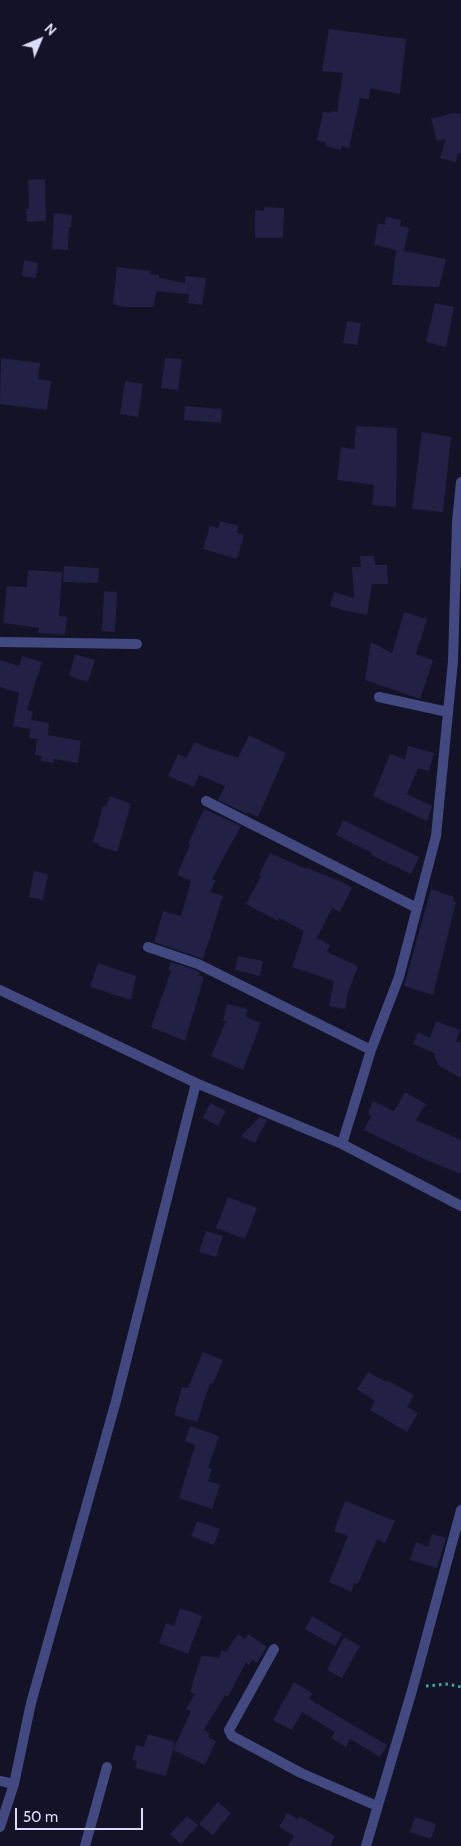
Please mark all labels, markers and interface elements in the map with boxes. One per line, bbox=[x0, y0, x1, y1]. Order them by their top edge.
north arrow bbox=[15, 15, 65, 65]
text: N bbox=[41, 20, 60, 39]
scale bar bbox=[18, 1798, 145, 1830]
text: 50 m bbox=[23, 1808, 58, 1826]

